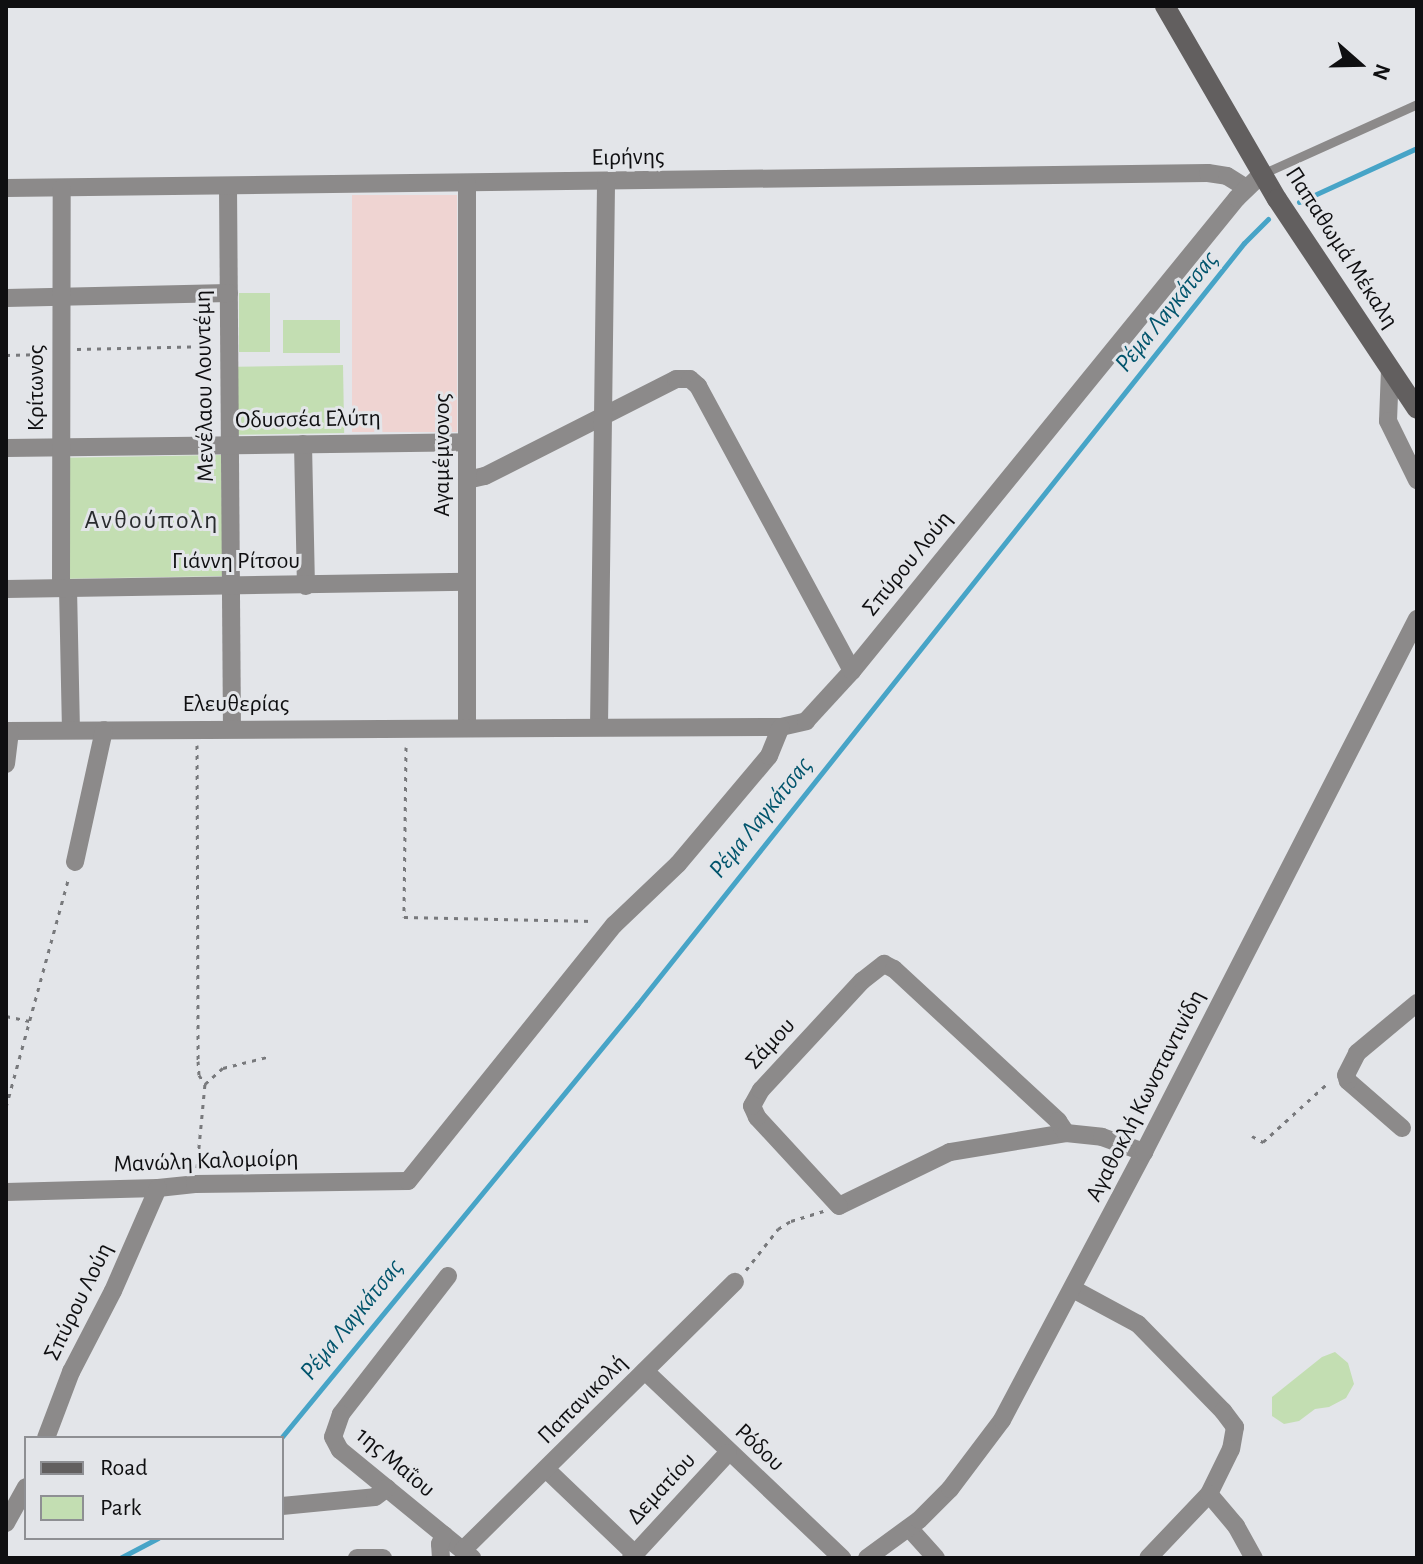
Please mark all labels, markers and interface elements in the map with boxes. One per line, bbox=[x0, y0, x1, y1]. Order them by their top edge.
north arrow bbox=[1319, 24, 1399, 104]
text: N bbox=[1369, 61, 1395, 83]
street label: Ειρήνης bbox=[591, 143, 665, 173]
street label: Παπαθωμά Μέκαλη bbox=[1278, 162, 1404, 334]
water label: Ρέμα Λαγκάτσας bbox=[1109, 245, 1225, 379]
street label: Μενέλαου Λουντέμη bbox=[189, 290, 221, 482]
street label: Κρίτωνος bbox=[23, 345, 51, 431]
street label: Αγαμέμνονoς bbox=[429, 393, 457, 517]
street label: Οδυσσέα Ελύτη bbox=[235, 404, 381, 436]
district label: Ανθούπολη bbox=[85, 505, 219, 537]
street label: Σπύρου Λούη bbox=[857, 506, 959, 622]
street label: Γιάννη Ρίτσου bbox=[172, 548, 300, 576]
street label: Ελευθερίας bbox=[183, 691, 289, 719]
water label: Ρέμα Λαγκάτσας bbox=[703, 751, 819, 885]
street label: Αγαθοκλή Κωνσταντινίδη bbox=[1080, 985, 1212, 1207]
street label: Σάμου bbox=[740, 1012, 802, 1076]
street label: Μανώλη Καλομοίρη bbox=[113, 1144, 299, 1180]
street label: Σπύρου Λούη bbox=[38, 1239, 120, 1365]
water label: Ρέμα Λαγκάτσας bbox=[294, 1253, 410, 1387]
street label: Παπανικολή bbox=[532, 1349, 634, 1451]
street label: Ρόδου bbox=[728, 1418, 790, 1478]
street label: 1ης Μαΐου bbox=[350, 1422, 440, 1504]
legend bbox=[24, 1436, 284, 1540]
street label: Δεματίου bbox=[621, 1447, 703, 1531]
text: Road bbox=[100, 1456, 148, 1480]
text: Park bbox=[100, 1496, 141, 1520]

